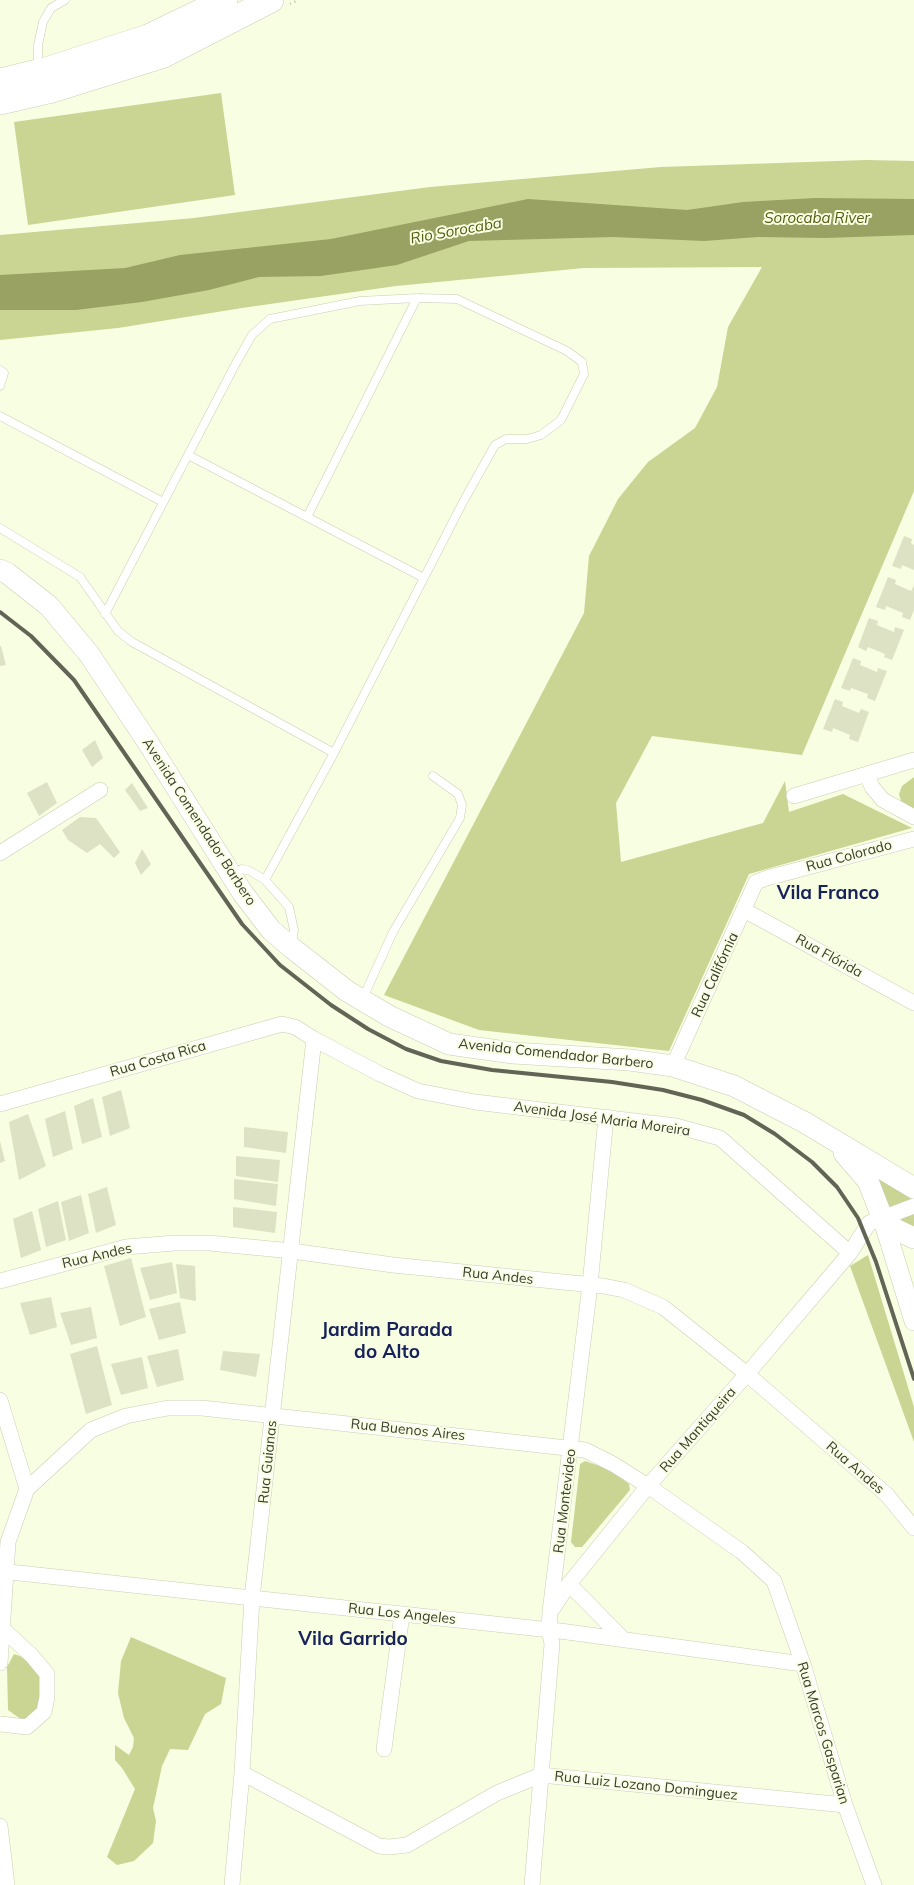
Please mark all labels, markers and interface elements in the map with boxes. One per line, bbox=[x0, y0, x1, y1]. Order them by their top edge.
water label: Sorocaba River bbox=[764, 209, 870, 227]
water label: Rio Sorocaba bbox=[409, 214, 503, 248]
street label: Avenida Comendador Barbero bbox=[139, 735, 259, 909]
street label: Rua Colorado bbox=[804, 836, 894, 876]
district label: Vila Franco bbox=[777, 882, 879, 904]
street label: Rua Califórnia bbox=[688, 930, 742, 1020]
street label: Rua Flórida bbox=[792, 931, 866, 981]
street label: Avenida Comendador Barbero bbox=[458, 1035, 654, 1073]
street label: Rua Costa Rica bbox=[108, 1037, 208, 1081]
street label: Avenida José Maria Moreira bbox=[513, 1098, 691, 1140]
street label: Rua Andes bbox=[60, 1240, 134, 1272]
street label: Rua Andes bbox=[462, 1264, 534, 1288]
district label: Jardim Parada do Alto bbox=[321, 1319, 453, 1363]
street label: Rua Mantiqueira bbox=[656, 1384, 740, 1476]
street label: Rua Buenos Aires bbox=[350, 1416, 466, 1444]
street label: Rua Guianas bbox=[255, 1420, 281, 1504]
street label: Rua Andes bbox=[823, 1438, 887, 1498]
street label: Rua Montevideo bbox=[550, 1448, 580, 1554]
street label: Rua Los Angeles bbox=[347, 1600, 457, 1628]
district label: Vila Garrido bbox=[298, 1628, 408, 1650]
street label: Rua Marcos Gasparian bbox=[793, 1660, 853, 1806]
street label: Rua Luiz Lozano Dominguez bbox=[554, 1768, 738, 1804]

